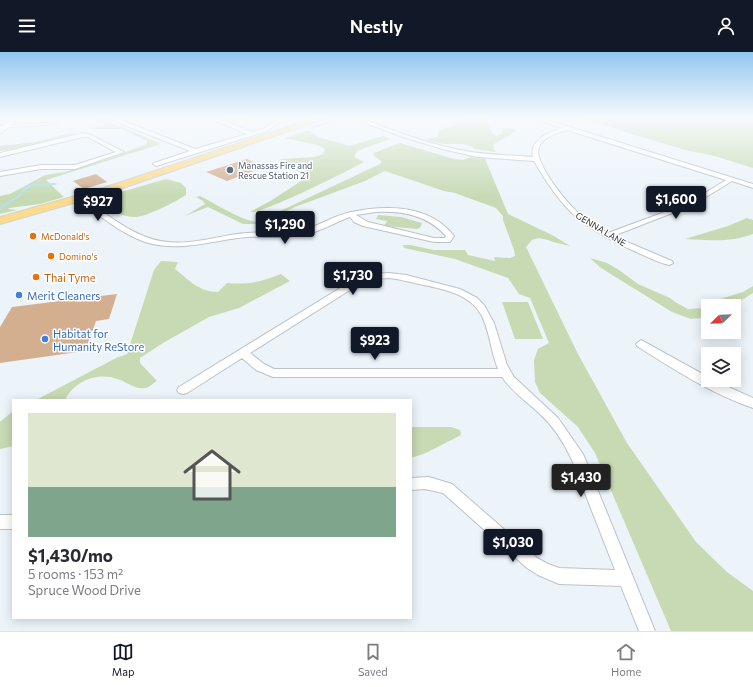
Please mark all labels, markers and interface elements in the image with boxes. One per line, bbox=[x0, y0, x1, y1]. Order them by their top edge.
icon: menu bbox=[16, 15, 38, 37]
text: Nestly bbox=[350, 15, 403, 37]
icon: person bbox=[715, 15, 737, 37]
place label: Manassas Fire and Rescue Station 21 bbox=[238, 160, 312, 181]
marker: Manassas Fire and Rescue Station 21 bbox=[225, 165, 235, 175]
pin: $1,600 bbox=[643, 186, 709, 220]
pin: $927 bbox=[74, 188, 122, 222]
text: $1,600 bbox=[655, 191, 697, 207]
text: $927 bbox=[83, 193, 113, 209]
street label: GENNA LANE bbox=[574, 210, 628, 248]
pin: $1,290 bbox=[252, 211, 318, 245]
text: $1,290 bbox=[265, 216, 305, 232]
marker: McDonald's bbox=[28, 231, 38, 241]
place label: McDonald's bbox=[41, 231, 89, 242]
marker: Domino's bbox=[46, 251, 56, 261]
place label: Domino's bbox=[59, 251, 98, 262]
pin: $1,730 bbox=[320, 262, 386, 296]
text: $1,730 bbox=[333, 267, 373, 283]
place label: Thai Tyme bbox=[44, 271, 96, 284]
marker: Thai Tyme bbox=[31, 272, 41, 282]
place label: Merit Cleaners bbox=[27, 289, 100, 302]
marker: Merit Cleaners bbox=[14, 290, 24, 300]
north arrow bbox=[701, 299, 741, 339]
map controls bbox=[701, 299, 741, 387]
place label: Habitat for Humanity ReStore bbox=[53, 327, 145, 353]
pin: $923 bbox=[351, 327, 399, 361]
text: $923 bbox=[360, 332, 390, 348]
marker: Habitat for Humanity ReStore bbox=[40, 334, 50, 344]
button: layers bbox=[701, 347, 741, 387]
icon: home bbox=[176, 439, 248, 511]
pin: $1,430 bbox=[548, 464, 614, 498]
text: $1,430 bbox=[561, 469, 601, 485]
pin: $1,030 bbox=[480, 529, 546, 563]
text: $1,030 bbox=[492, 534, 534, 550]
text: $1,430/mo bbox=[28, 545, 113, 566]
text: 5 rooms · 153 m² bbox=[28, 566, 123, 582]
text: Spruce Wood Drive bbox=[28, 582, 141, 598]
tab: Map bbox=[112, 641, 134, 678]
tab: Saved bbox=[358, 641, 388, 678]
tab: Home bbox=[611, 641, 641, 678]

